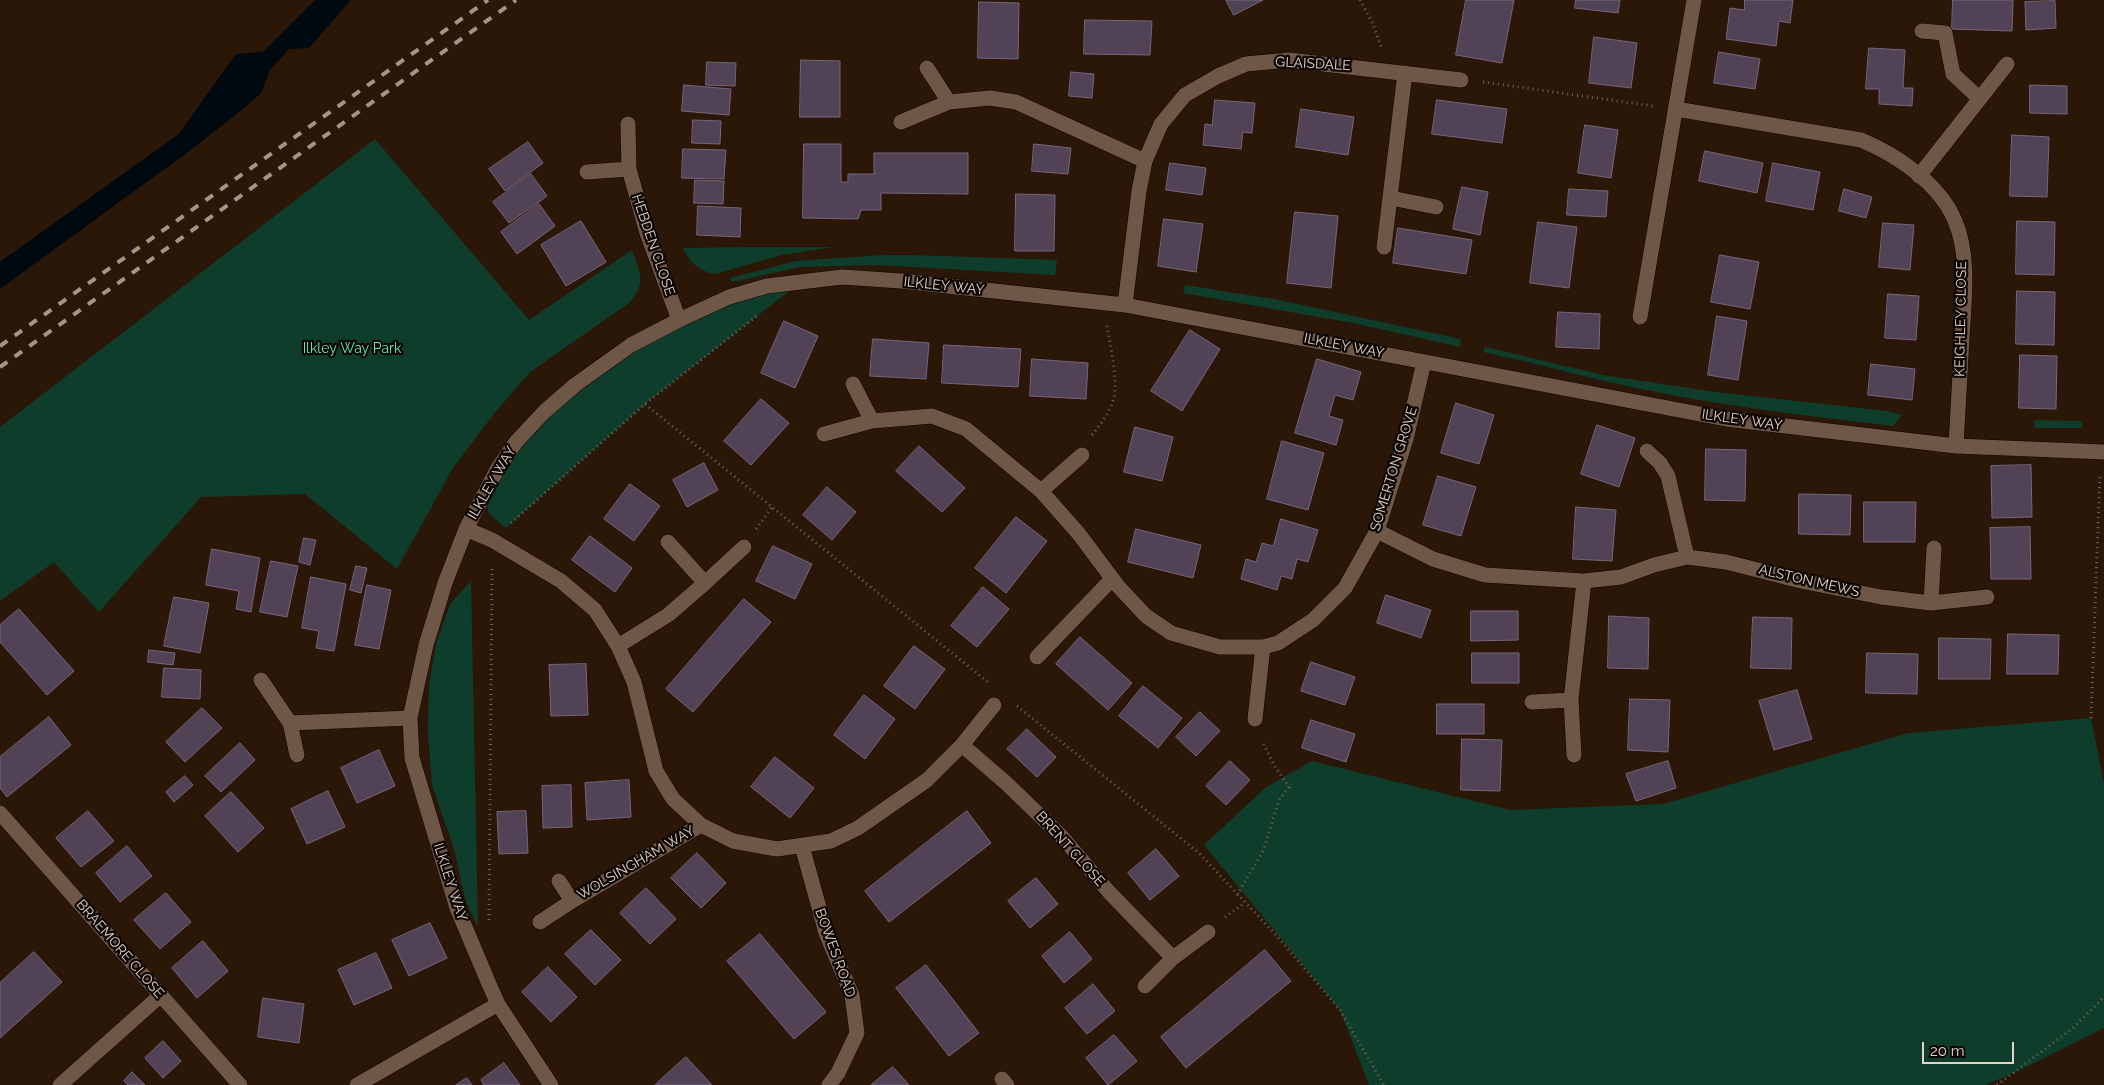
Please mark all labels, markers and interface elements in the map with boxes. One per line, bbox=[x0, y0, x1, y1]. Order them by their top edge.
street label: GLAISDALE bbox=[1275, 54, 1351, 74]
street label: HEBDEN CLOSE bbox=[628, 192, 678, 298]
street label: KEIGHLEY CLOSE bbox=[1952, 261, 1970, 377]
street label: ILKLEY WAY bbox=[903, 273, 985, 299]
street label: ILKLEY WAY bbox=[1303, 330, 1385, 362]
park label: Ilkley Way Park bbox=[303, 341, 401, 357]
street label: SOMERTON GROVE bbox=[1367, 405, 1421, 533]
street label: ILKLEY WAY bbox=[1701, 406, 1783, 434]
street label: ILKLEY WAY bbox=[464, 444, 520, 522]
street label: ALSTON MEWS bbox=[1757, 561, 1861, 601]
street label: BRENT CLOSE bbox=[1032, 808, 1108, 890]
street label: WOLSINGHAM WAY bbox=[574, 823, 698, 903]
street label: ILKLEY WAY bbox=[429, 841, 471, 923]
street label: BRAEMORE CLOSE bbox=[73, 896, 167, 1002]
street label: BOWES ROAD bbox=[811, 906, 859, 1000]
scale bar bbox=[1924, 1032, 2016, 1064]
text: 20 m bbox=[1930, 1042, 1965, 1060]

